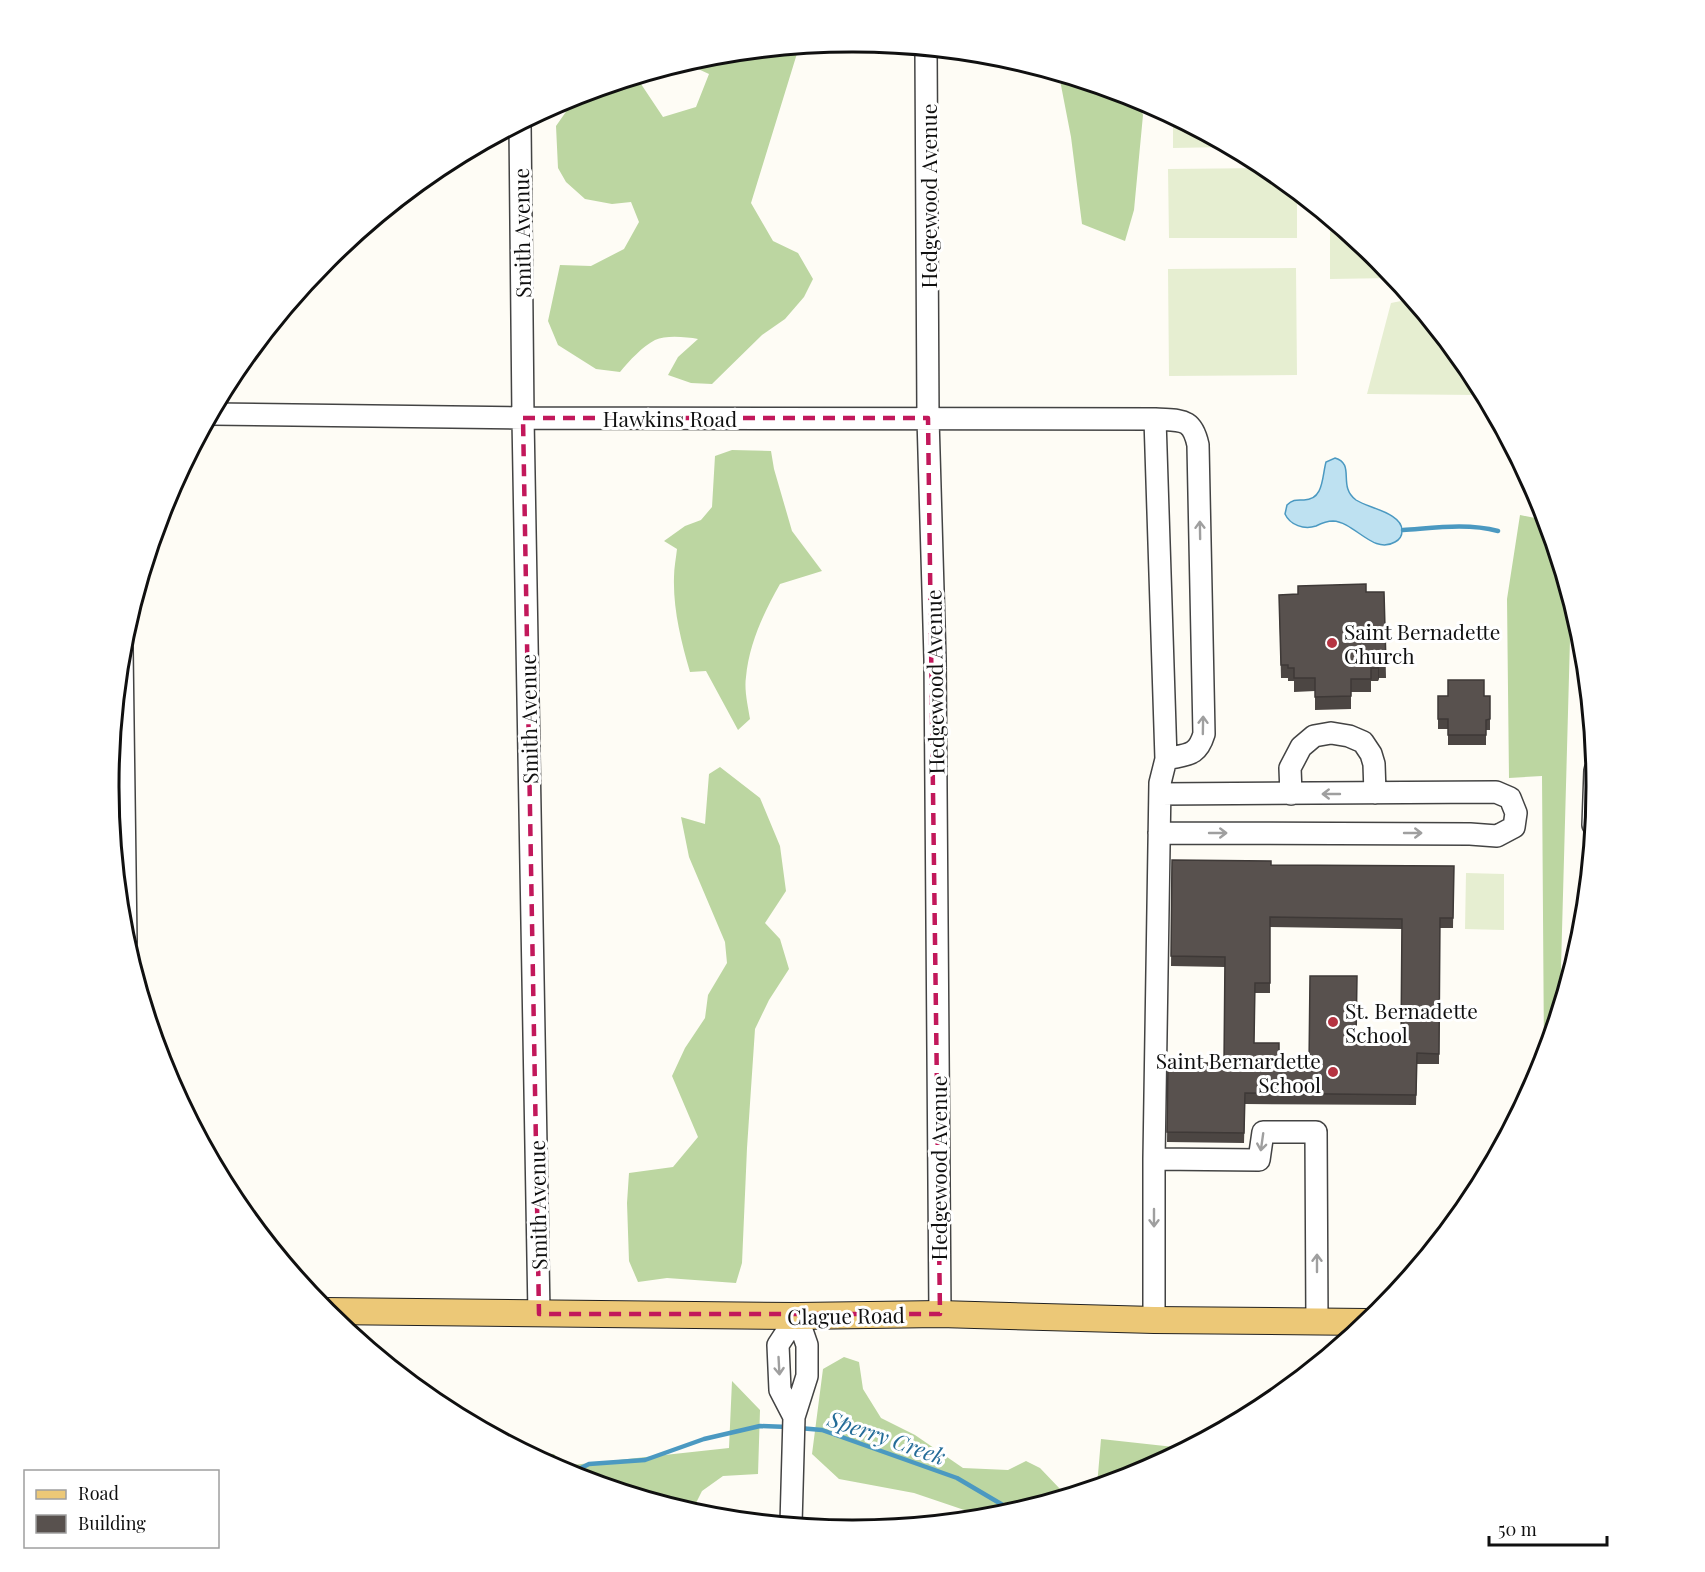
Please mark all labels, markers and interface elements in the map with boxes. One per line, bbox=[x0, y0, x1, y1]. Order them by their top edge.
street label: Hedgewood Avenue bbox=[914, 104, 942, 288]
street label: Smith Avenue bbox=[506, 168, 536, 298]
street label: Hawkins Road bbox=[603, 404, 737, 432]
one-way arrow bbox=[1194, 521, 1206, 541]
street label: Hedgewood Avenue bbox=[918, 589, 950, 775]
place label: Saint Bernadette Church bbox=[1344, 617, 1500, 669]
marker: Saint Bernadette Church bbox=[1325, 636, 1339, 650]
street label: Smith Avenue bbox=[513, 654, 543, 784]
one-way arrow bbox=[1197, 716, 1209, 736]
one-way arrow bbox=[1321, 788, 1341, 799]
one-way arrow bbox=[1207, 827, 1227, 839]
one-way arrow bbox=[1402, 827, 1422, 839]
place label: St. Bernadette School bbox=[1345, 996, 1478, 1048]
marker: St. Bernadette School bbox=[1326, 1015, 1340, 1029]
place label: Saint Bernardette School bbox=[1156, 1046, 1321, 1098]
marker: Saint Bernardette School bbox=[1326, 1065, 1340, 1079]
street label: Hedgewood Avenue bbox=[924, 1076, 952, 1260]
one-way arrow bbox=[1256, 1132, 1267, 1151]
street label: Smith Avenue bbox=[522, 1140, 552, 1270]
one-way arrow bbox=[1148, 1207, 1160, 1227]
one-way arrow bbox=[1311, 1254, 1323, 1274]
street label: Clague Road bbox=[787, 1300, 905, 1330]
one-way arrow bbox=[774, 1355, 785, 1375]
water label: Sperry Creek bbox=[823, 1403, 950, 1471]
legend bbox=[24, 1470, 219, 1548]
text: Road bbox=[78, 1481, 119, 1505]
scale bar bbox=[1489, 1509, 1608, 1547]
text: Building bbox=[78, 1511, 146, 1535]
text: 50 m bbox=[1498, 1517, 1537, 1541]

